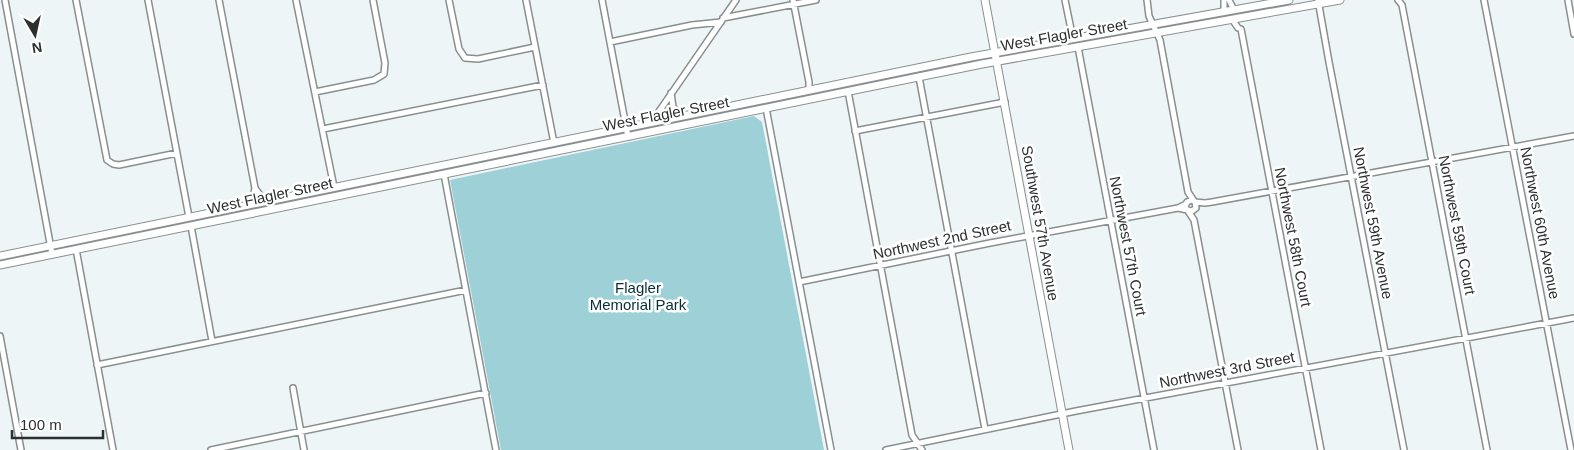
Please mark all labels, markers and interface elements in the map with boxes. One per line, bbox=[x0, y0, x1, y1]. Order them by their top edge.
north arrow bbox=[10, 10, 60, 60]
street label: West Flagler Street bbox=[999, 15, 1129, 54]
text: N bbox=[31, 39, 43, 57]
street label: West Flagler Street bbox=[601, 93, 731, 134]
street label: Southwest 57th Avenue bbox=[1018, 144, 1063, 302]
street label: Northwest 59th Avenue bbox=[1350, 145, 1397, 301]
street label: Northwest 60th Avenue bbox=[1517, 145, 1564, 301]
street label: Northwest 59th Court bbox=[1436, 154, 1480, 297]
street label: Northwest 58th Court bbox=[1272, 166, 1316, 309]
street label: West Flagler Street bbox=[205, 174, 335, 217]
street label: Northwest 57th Court bbox=[1107, 175, 1151, 318]
street label: Northwest 2nd Street bbox=[871, 216, 1013, 262]
park label: Flagler Memorial Park bbox=[590, 279, 687, 313]
street label: Northwest 3rd Street bbox=[1158, 348, 1297, 391]
scale bar bbox=[12, 408, 104, 440]
text: 100 m bbox=[20, 416, 62, 433]

